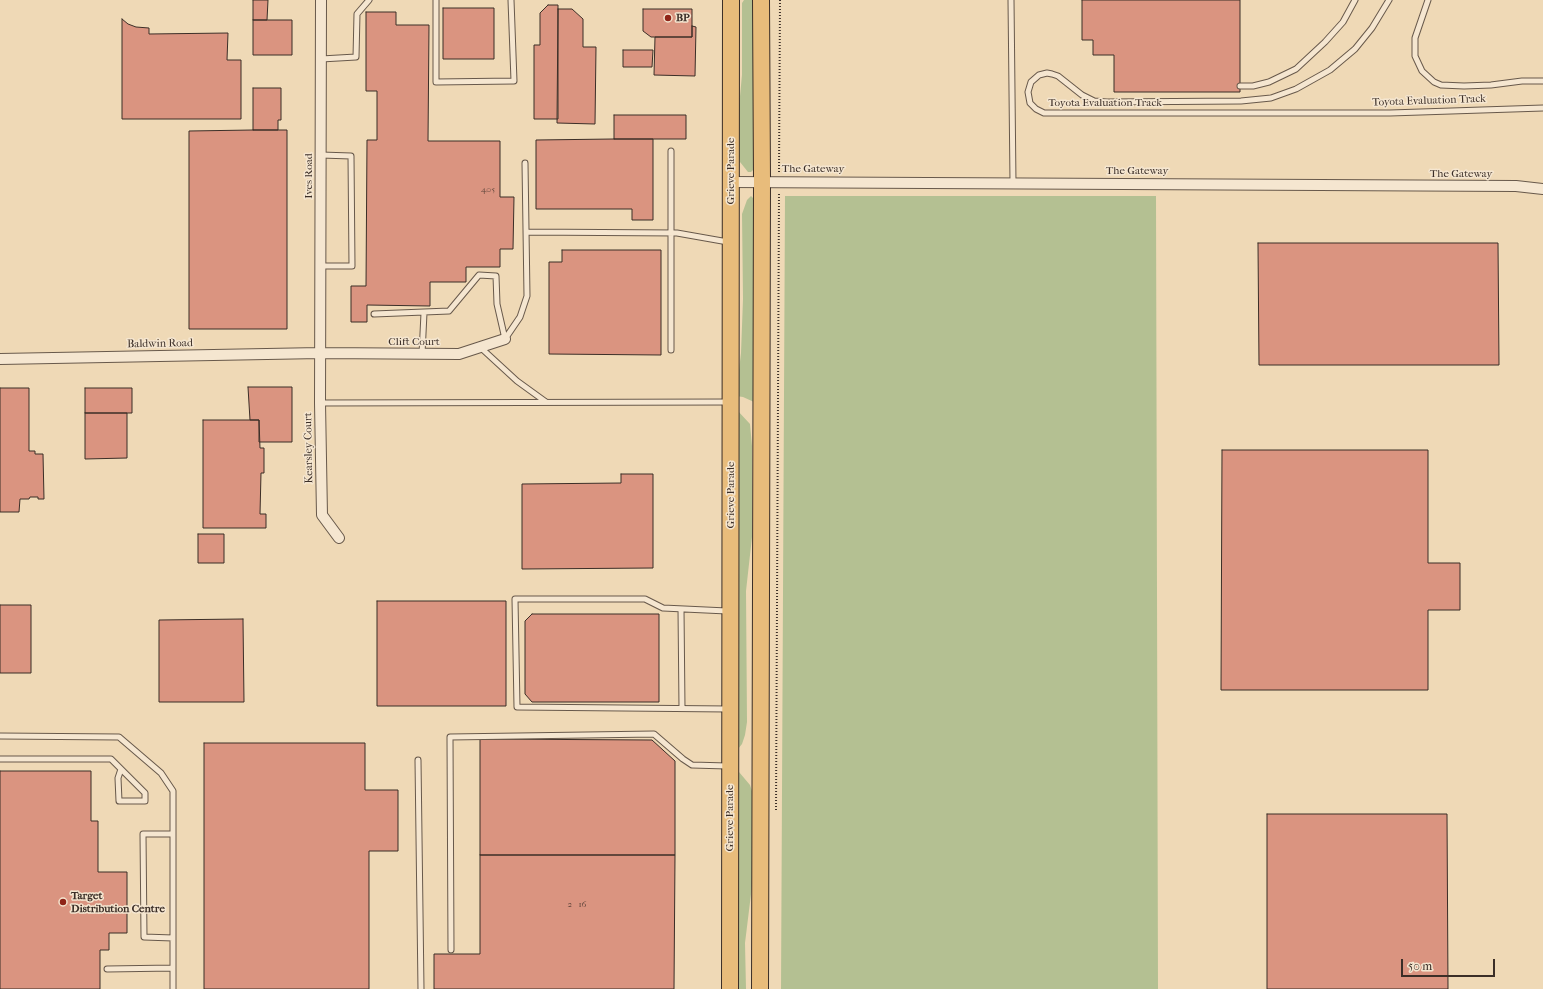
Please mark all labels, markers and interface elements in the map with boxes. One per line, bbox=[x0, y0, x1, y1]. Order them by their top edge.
place label: BP bbox=[676, 11, 690, 25]
marker: BP bbox=[663, 13, 673, 23]
street label: Toyota Evaluation Track bbox=[1372, 92, 1486, 110]
street label: Toyota Evaluation Track bbox=[1048, 96, 1162, 110]
street label: Grieve Parade bbox=[724, 138, 738, 204]
street label: Ives Road bbox=[302, 153, 316, 199]
street label: The Gateway bbox=[782, 162, 844, 176]
street label: The Gateway bbox=[1106, 164, 1168, 178]
street label: The Gateway bbox=[1430, 167, 1492, 181]
house number: 405 bbox=[481, 185, 495, 195]
street label: Clift Court bbox=[388, 335, 440, 349]
street label: Baldwin Road bbox=[127, 337, 193, 351]
street label: Kearsley Court bbox=[302, 412, 316, 484]
street label: Grieve Parade bbox=[724, 462, 738, 528]
street label: Grieve Parade bbox=[723, 785, 737, 851]
place label: Target Distribution Centre bbox=[71, 889, 165, 915]
marker: Target Distribution Centre bbox=[58, 897, 68, 907]
house number: 2 - 16 bbox=[568, 900, 586, 910]
scale bar bbox=[1403, 951, 1497, 977]
text: 50 m bbox=[1408, 959, 1432, 973]

